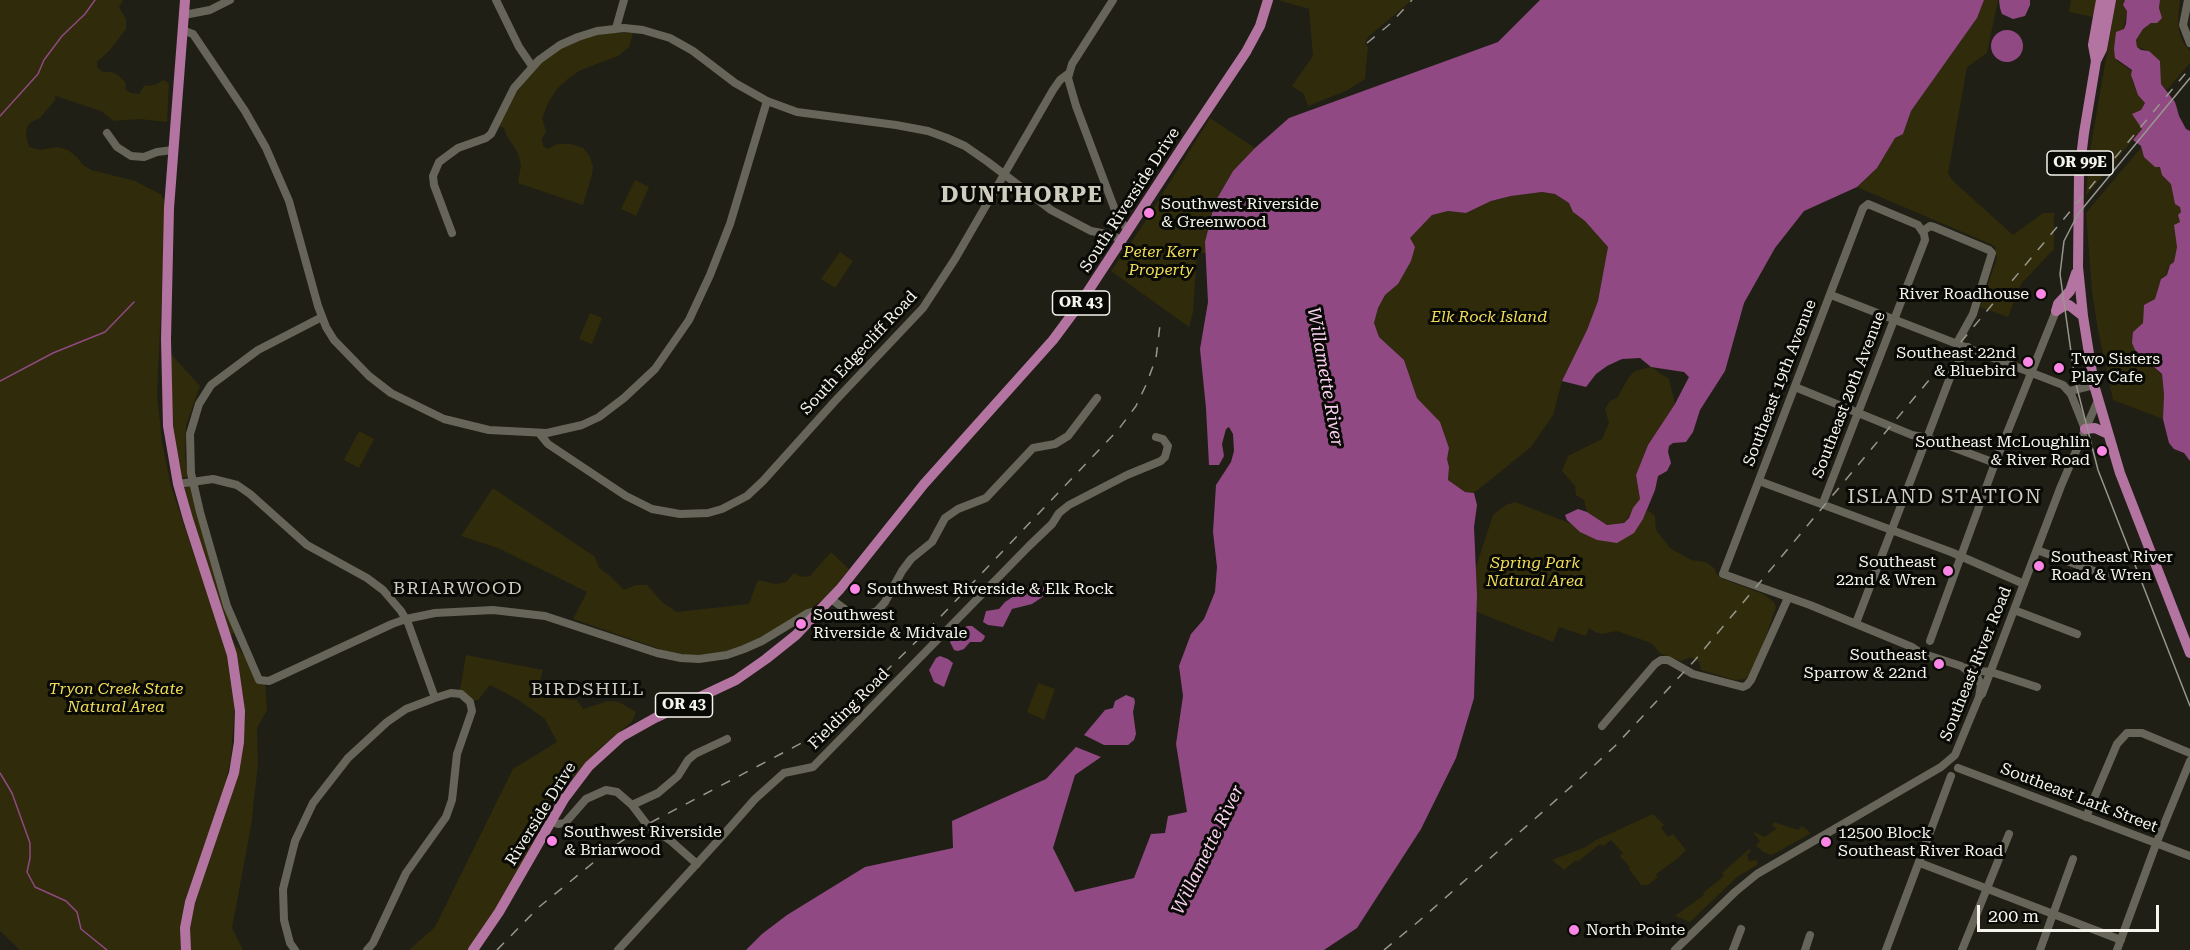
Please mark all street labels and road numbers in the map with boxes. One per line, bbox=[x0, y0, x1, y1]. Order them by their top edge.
street label: South Riverside Drive bbox=[1076, 124, 1184, 276]
road number: OR 99E bbox=[2047, 151, 2113, 175]
street label: South Edgecliff Road bbox=[797, 287, 921, 419]
road number: OR 43 bbox=[1052, 291, 1110, 315]
street label: Southeast 19th Avenue bbox=[1739, 297, 1821, 469]
street label: Southeast 20th Avenue bbox=[1808, 309, 1890, 481]
street label: Southeast River Road bbox=[1936, 584, 2016, 744]
street label: Fielding Road bbox=[805, 665, 893, 753]
road number: OR 43 bbox=[656, 693, 712, 717]
street label: Riverside Drive bbox=[502, 759, 580, 869]
street label: Southeast Lark Street bbox=[1998, 759, 2160, 837]

